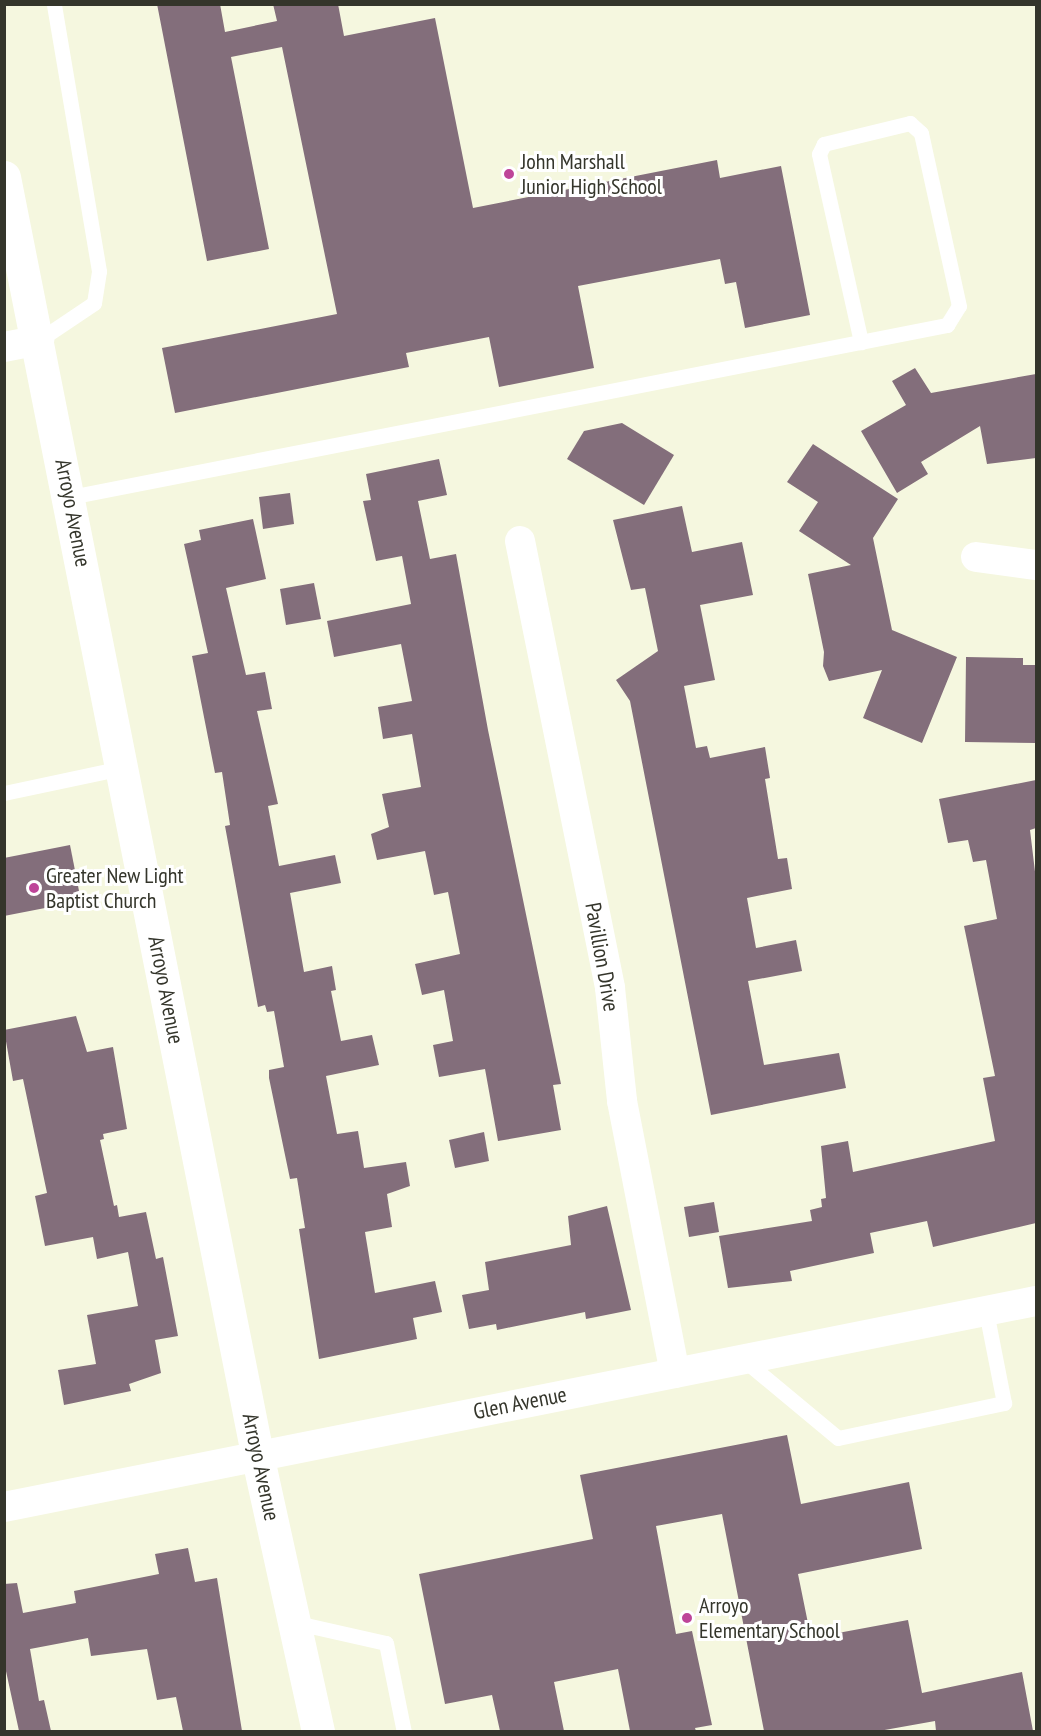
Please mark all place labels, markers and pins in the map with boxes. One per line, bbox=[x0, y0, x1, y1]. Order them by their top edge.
place label: John Marshall Junior High School bbox=[521, 148, 662, 200]
marker: John Marshall Junior High School bbox=[502, 167, 516, 181]
place label: Greater New Light Baptist Church bbox=[46, 862, 184, 914]
marker: Greater New Light Baptist Church bbox=[27, 881, 41, 895]
place label: Arroyo Elementary School bbox=[699, 1592, 841, 1644]
marker: Arroyo Elementary School bbox=[680, 1611, 694, 1625]

